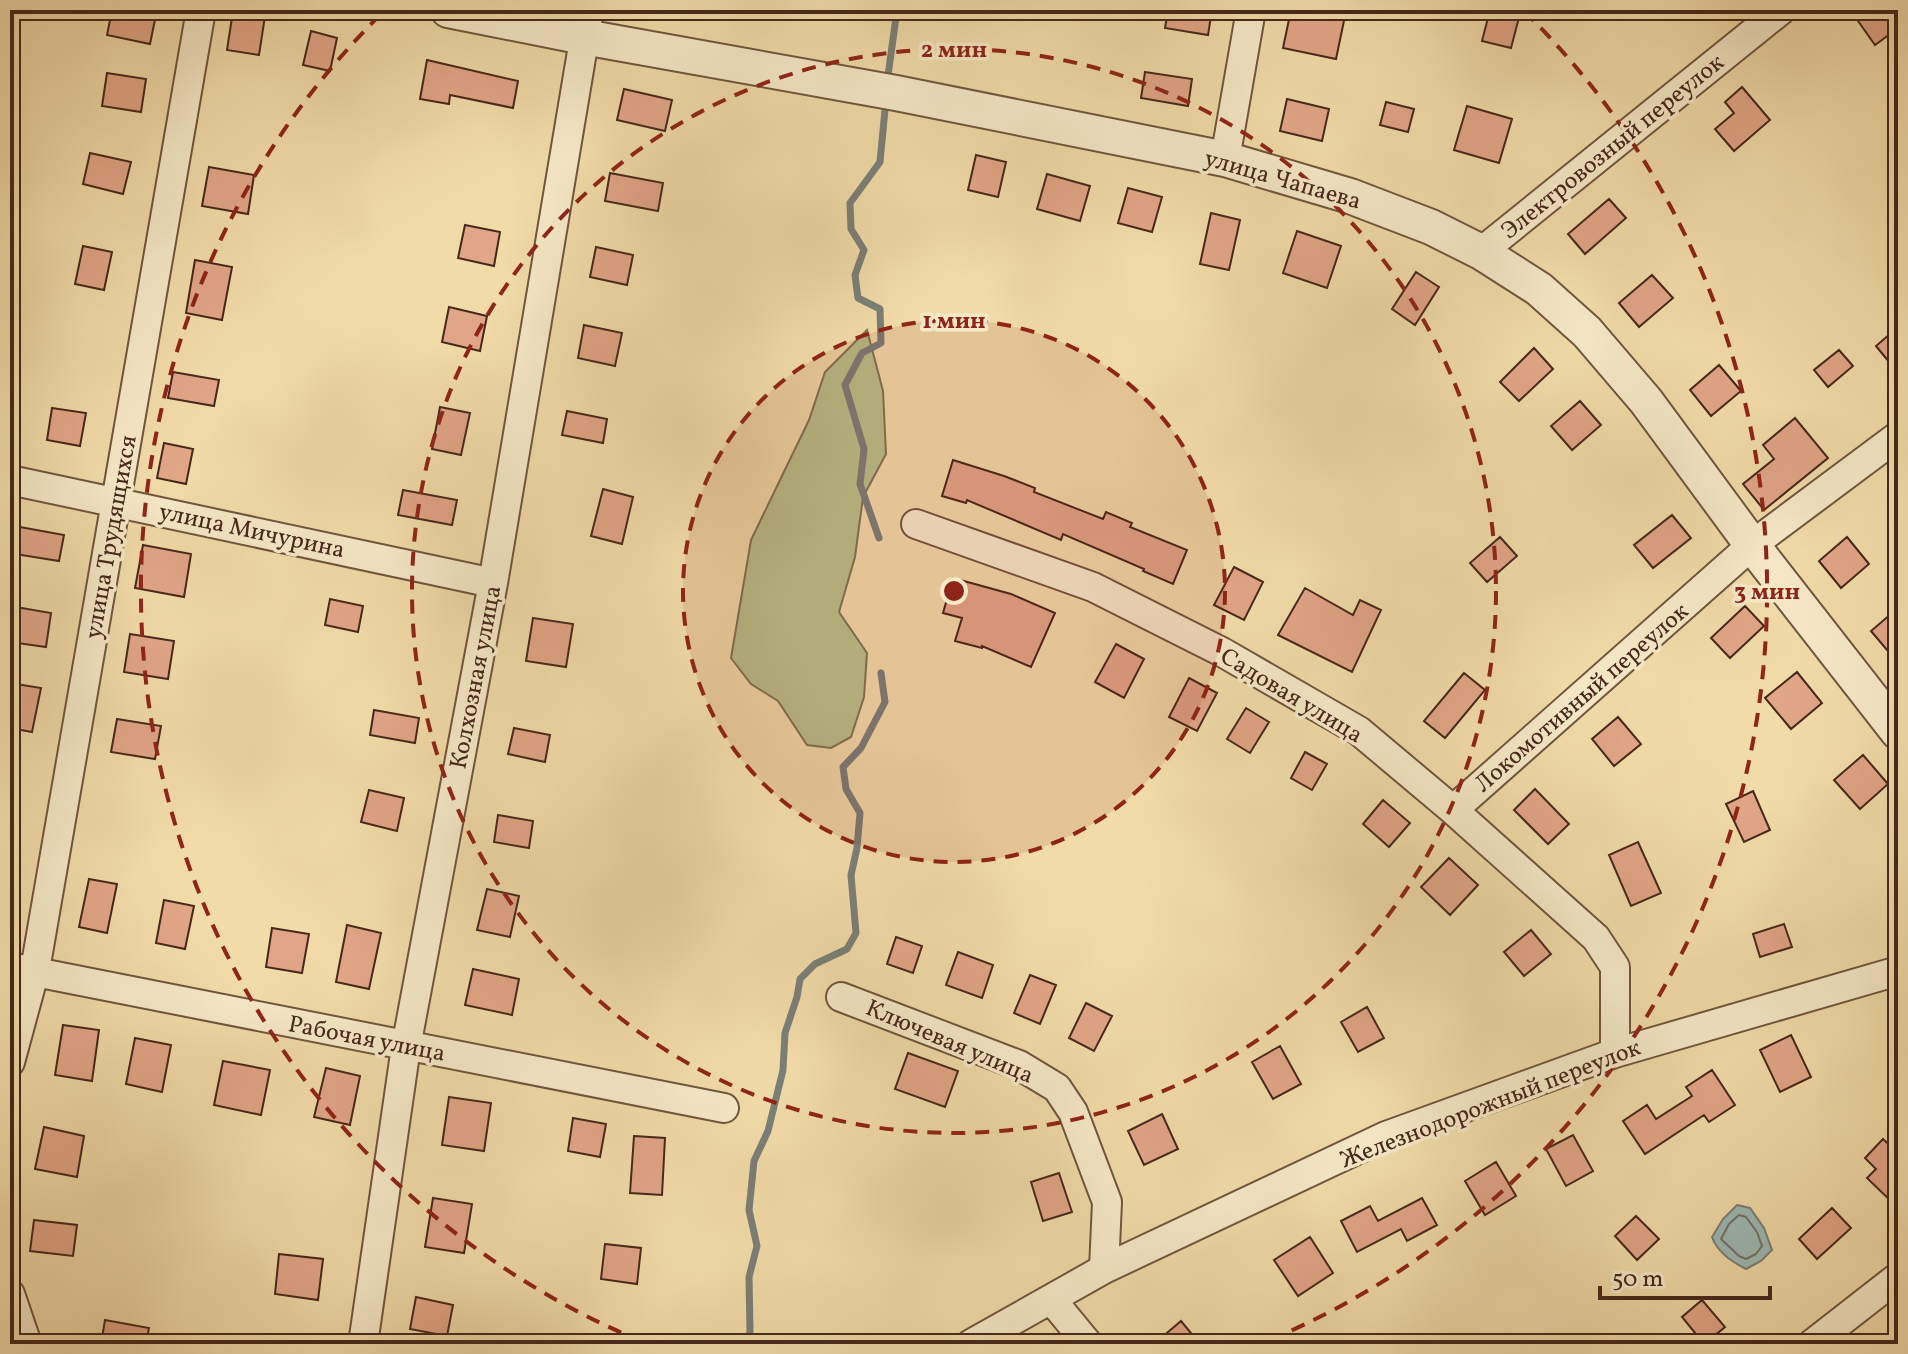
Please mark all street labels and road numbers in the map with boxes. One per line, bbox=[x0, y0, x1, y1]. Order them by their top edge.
street label: Электровозный переулок bbox=[1495, 47, 1732, 248]
street label: улица Чапаева bbox=[1200, 142, 1365, 220]
street label: улица Трудящихся bbox=[77, 433, 147, 642]
street label: улица Мичурина bbox=[156, 496, 348, 568]
street label: Колхозная улица bbox=[442, 583, 511, 772]
street label: Локомотивный переулок bbox=[1468, 596, 1697, 801]
street label: Садовая улица bbox=[1213, 641, 1369, 753]
street label: Ключевая улица bbox=[860, 992, 1038, 1094]
street label: Рабочая улица bbox=[285, 1008, 448, 1072]
street label: Железнодорожный переулок bbox=[1335, 1032, 1646, 1178]

